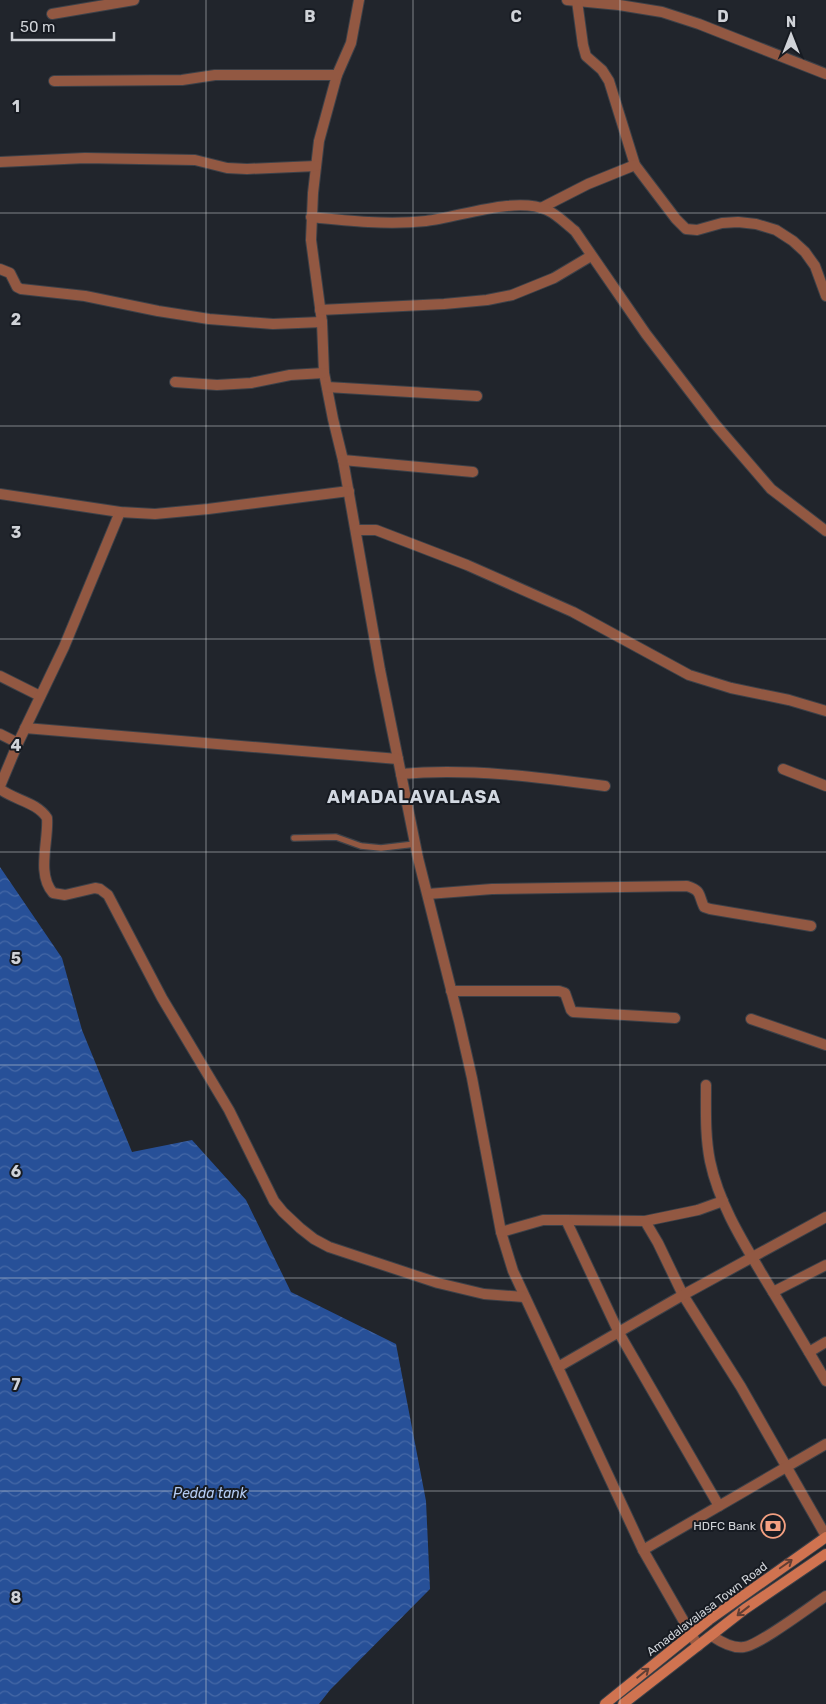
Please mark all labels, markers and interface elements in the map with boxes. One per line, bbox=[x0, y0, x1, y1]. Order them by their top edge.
text: B bbox=[304, 7, 316, 26]
text: C bbox=[510, 7, 522, 26]
text: D bbox=[717, 7, 729, 26]
scale bar bbox=[12, 10, 115, 42]
north arrow bbox=[766, 10, 816, 60]
text: N bbox=[786, 14, 796, 31]
text: 50 m bbox=[20, 18, 55, 36]
text: 1 bbox=[12, 97, 20, 116]
text: 2 bbox=[11, 310, 21, 329]
text: 3 bbox=[11, 523, 21, 542]
text: 4 bbox=[11, 736, 22, 755]
district label: AMADALAVALASA bbox=[327, 786, 501, 808]
text: 5 bbox=[11, 949, 21, 968]
text: 6 bbox=[11, 1162, 21, 1181]
text: 7 bbox=[11, 1375, 21, 1394]
water label: Pedda tank bbox=[173, 1485, 248, 1502]
bank icon: HDFC Bank bbox=[760, 1513, 786, 1539]
place label: HDFC Bank bbox=[693, 1519, 757, 1533]
street label: Amadalavalasa Town Road bbox=[644, 1559, 770, 1659]
one-way arrow bbox=[779, 1559, 793, 1569]
text: 8 bbox=[11, 1588, 22, 1607]
one-way arrow bbox=[737, 1606, 750, 1617]
one-way arrow bbox=[636, 1668, 649, 1679]

